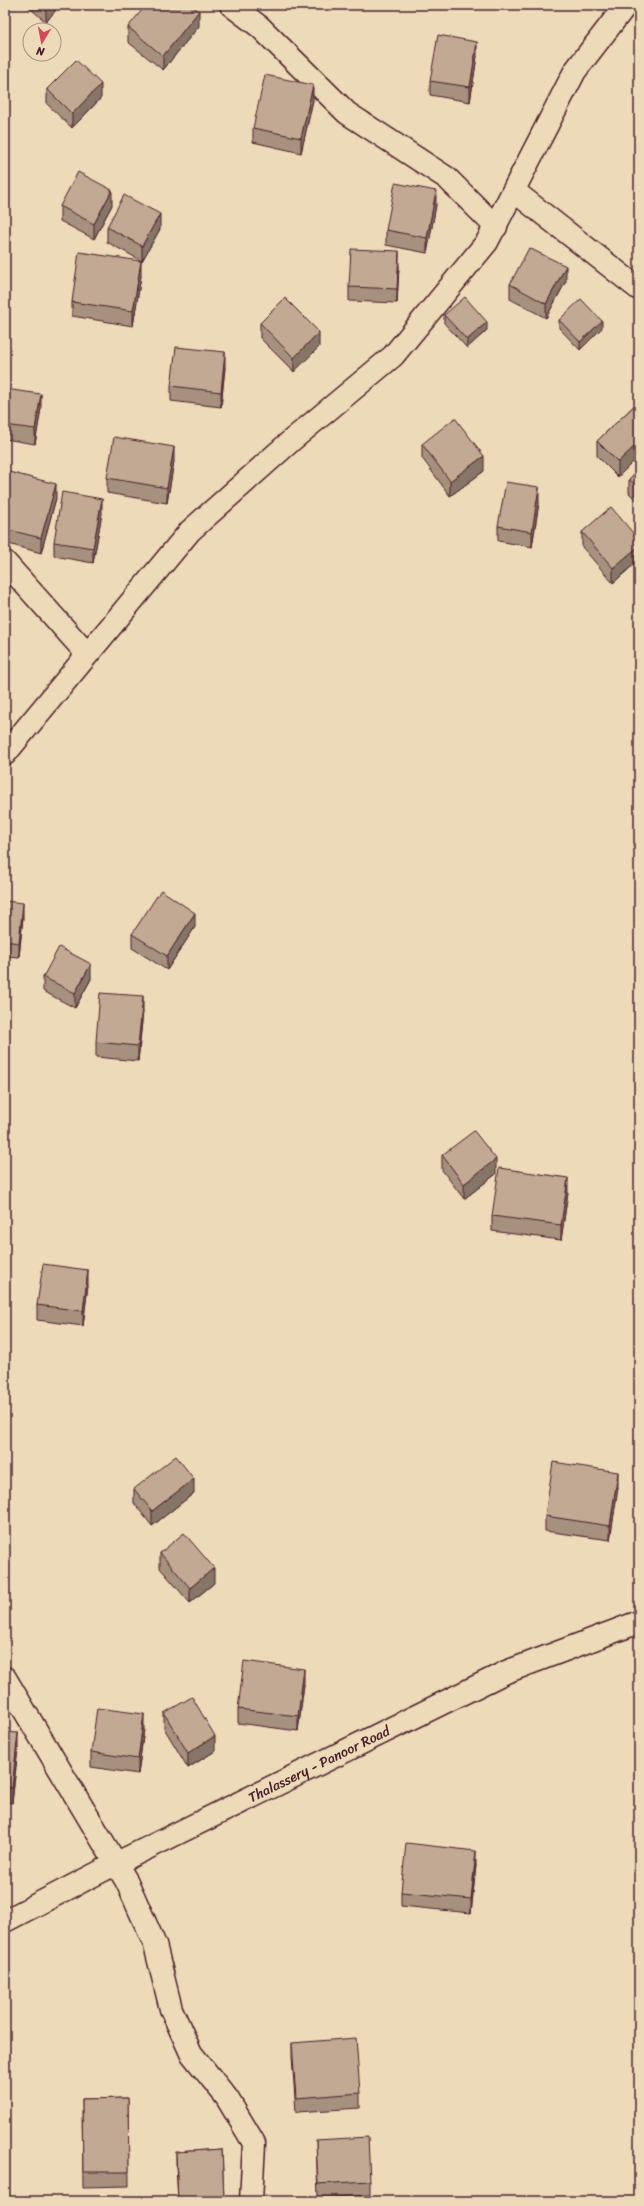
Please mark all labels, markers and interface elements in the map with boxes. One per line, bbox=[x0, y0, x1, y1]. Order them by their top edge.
north arrow bbox=[22, 22, 62, 62]
text: N bbox=[35, 41, 47, 62]
street label: Thalassery - Panoor Road bbox=[244, 1718, 396, 1810]

